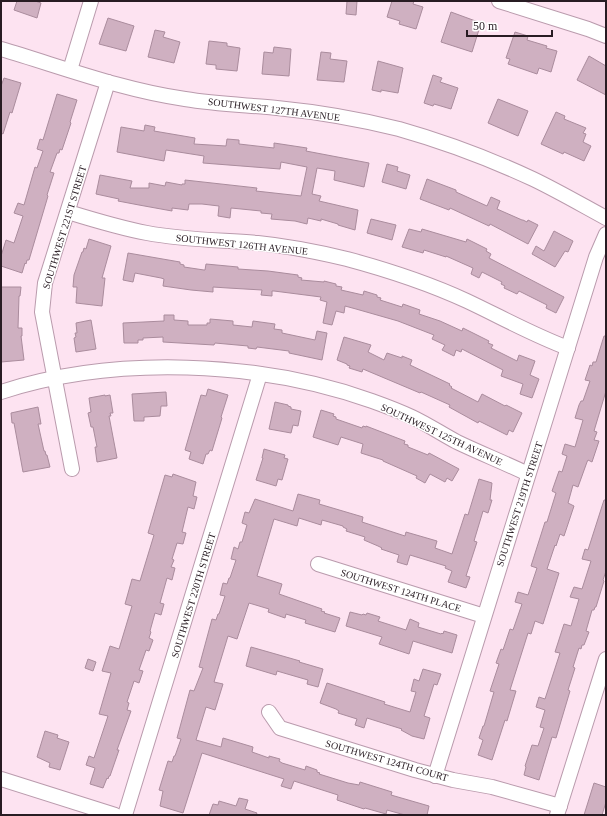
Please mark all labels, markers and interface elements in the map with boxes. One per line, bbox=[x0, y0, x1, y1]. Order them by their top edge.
scale bar bbox=[467, 12, 552, 38]
text: 50 m bbox=[473, 19, 498, 33]
street label: SOUTHWEST 127TH AVENUE bbox=[207, 96, 341, 123]
street label: SOUTHWEST 221ST STREET bbox=[40, 164, 89, 290]
street label: SOUTHWEST 126TH AVENUE bbox=[175, 232, 309, 257]
street label: SOUTHWEST 125TH AVENUE bbox=[379, 401, 504, 468]
street label: SOUTHWEST 219TH STREET bbox=[494, 440, 545, 568]
street label: SOUTHWEST 220TH STREET bbox=[169, 531, 218, 659]
street label: SOUTHWEST 124TH PLACE bbox=[339, 567, 462, 614]
street label: SOUTHWEST 124TH COURT bbox=[324, 738, 449, 783]

